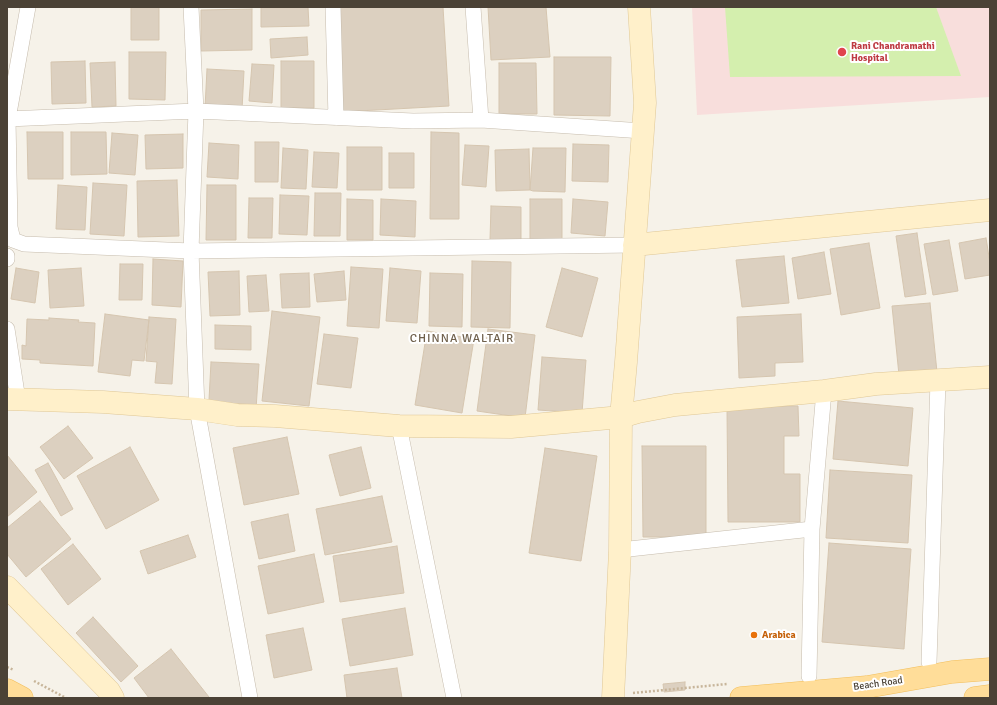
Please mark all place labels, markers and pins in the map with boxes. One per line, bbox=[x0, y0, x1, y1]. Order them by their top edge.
place label: Rani Chandramathi Hospital bbox=[851, 40, 935, 64]
marker: Rani Chandramathi Hospital bbox=[836, 46, 848, 58]
place label: Arabica bbox=[762, 629, 796, 641]
marker: Arabica bbox=[749, 630, 759, 640]

